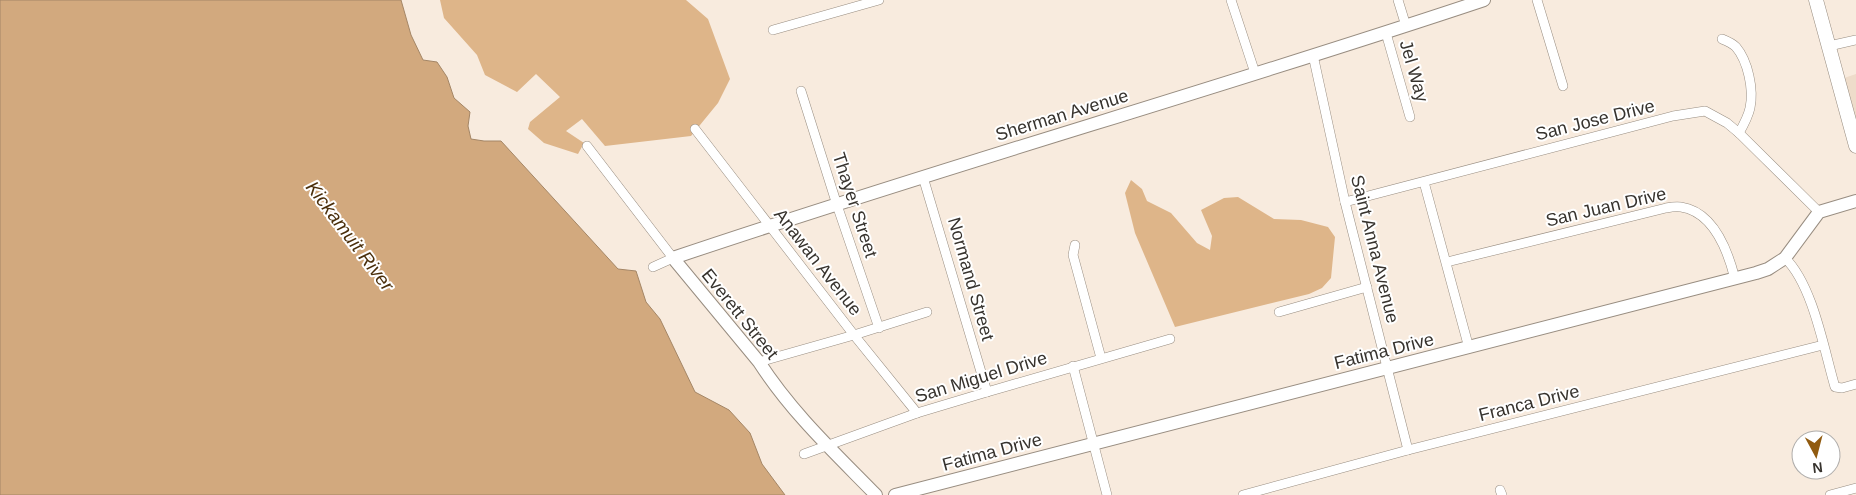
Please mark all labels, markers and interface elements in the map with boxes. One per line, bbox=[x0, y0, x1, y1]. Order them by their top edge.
street label: Jel Way bbox=[1396, 38, 1432, 104]
street label: Sherman Avenue bbox=[993, 85, 1131, 145]
street label: San Jose Drive bbox=[1533, 96, 1657, 144]
street label: Thayer Street bbox=[829, 150, 881, 260]
street label: Saint Anna Avenue bbox=[1347, 173, 1403, 325]
water label: Kickamuit River bbox=[302, 177, 398, 296]
street label: San Juan Drive bbox=[1544, 183, 1668, 231]
street label: Anawan Avenue bbox=[770, 205, 866, 319]
street label: Normand Street bbox=[944, 215, 998, 343]
street label: Everett Street bbox=[698, 265, 782, 363]
street label: Fatima Drive bbox=[1332, 329, 1436, 373]
street label: San Miguel Drive bbox=[913, 347, 1049, 407]
street label: Franca Drive bbox=[1477, 381, 1581, 425]
street label: Fatima Drive bbox=[940, 429, 1044, 475]
north arrow bbox=[1791, 430, 1841, 480]
text: N bbox=[1812, 459, 1824, 476]

